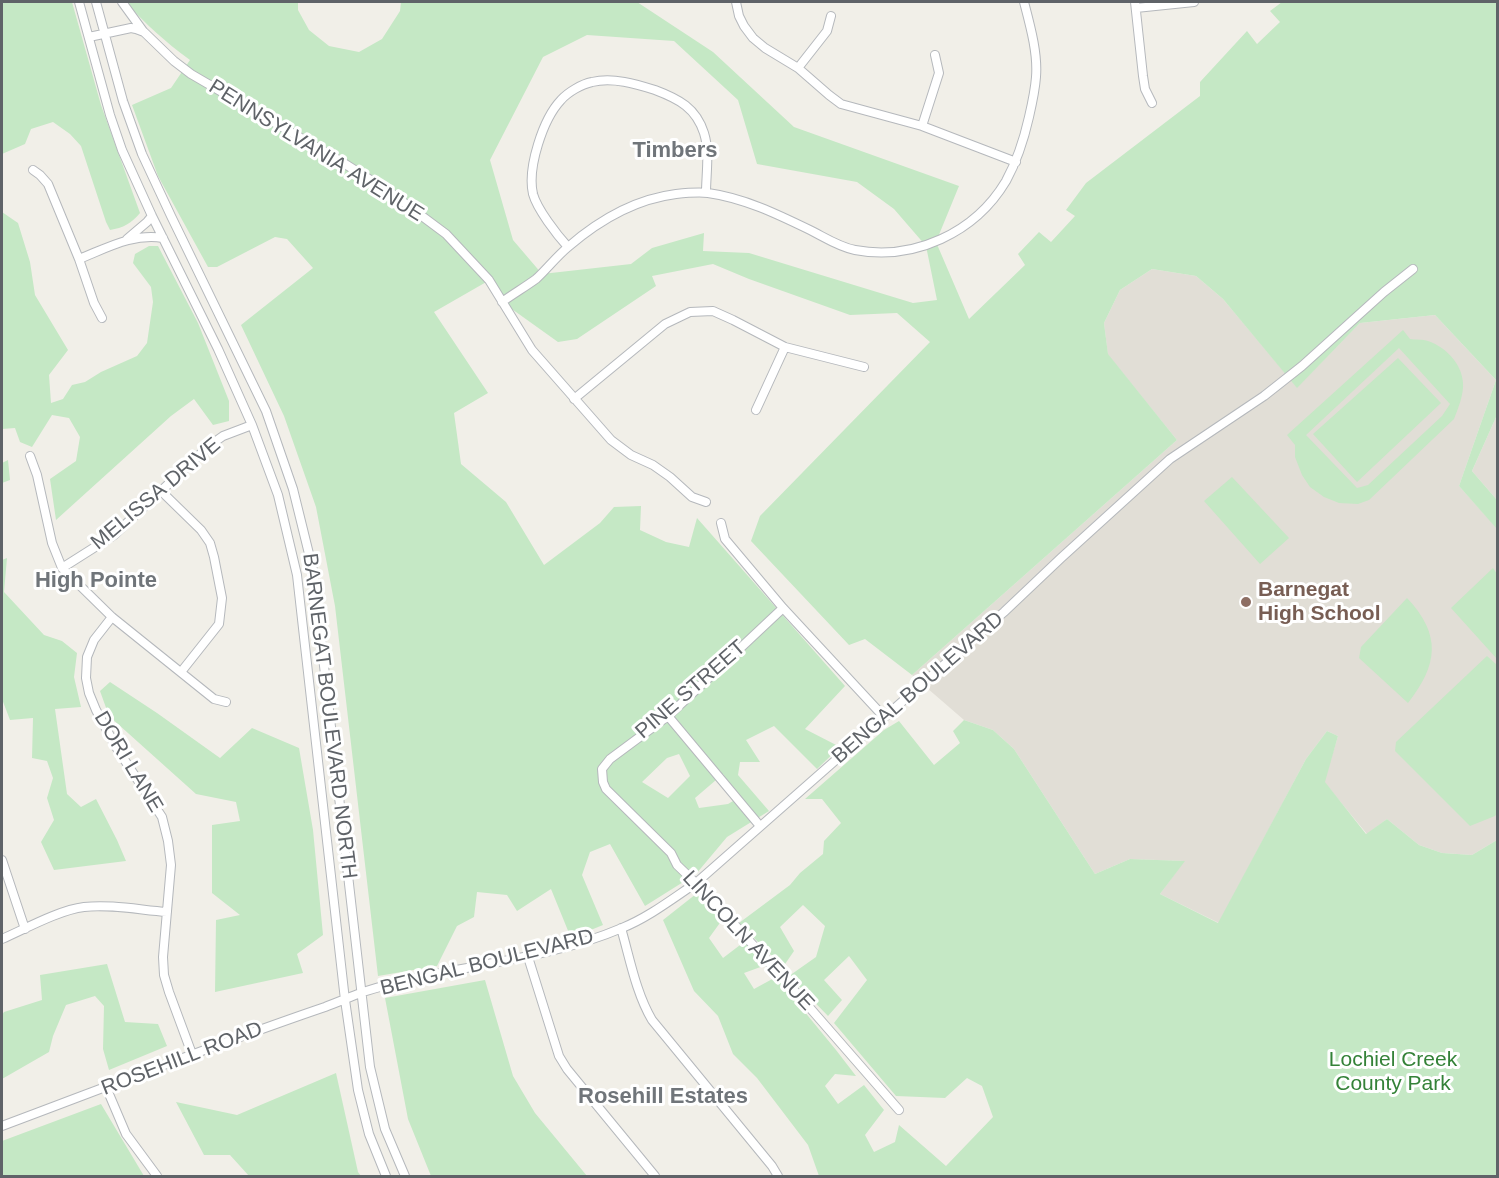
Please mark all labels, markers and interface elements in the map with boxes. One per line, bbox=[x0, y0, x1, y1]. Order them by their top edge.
street label: PENNSYLVANIA AVENUE bbox=[204, 74, 428, 228]
district label: Timbers bbox=[632, 138, 718, 164]
street label: MELISSA DRIVE bbox=[86, 433, 226, 555]
street label: BARNEGAT BOULEVARD NORTH bbox=[297, 552, 361, 880]
district label: High Pointe bbox=[35, 568, 157, 594]
place label: Barnegat High School bbox=[1258, 577, 1380, 627]
marker: Barnegat High School bbox=[1239, 595, 1253, 609]
street label: BENGAL BOULEVARD bbox=[827, 607, 1009, 769]
street label: PINE STREET bbox=[631, 635, 751, 745]
street label: DORI LANE bbox=[88, 707, 168, 817]
street label: LINCOLN AVENUE bbox=[677, 866, 819, 1016]
street label: BENGAL BOULEVARD bbox=[378, 924, 596, 1002]
street label: ROSEHILL ROAD bbox=[98, 1017, 266, 1101]
park label: Lochiel Creek County Park bbox=[1329, 1047, 1457, 1097]
district label: Rosehill Estates bbox=[578, 1084, 748, 1110]

